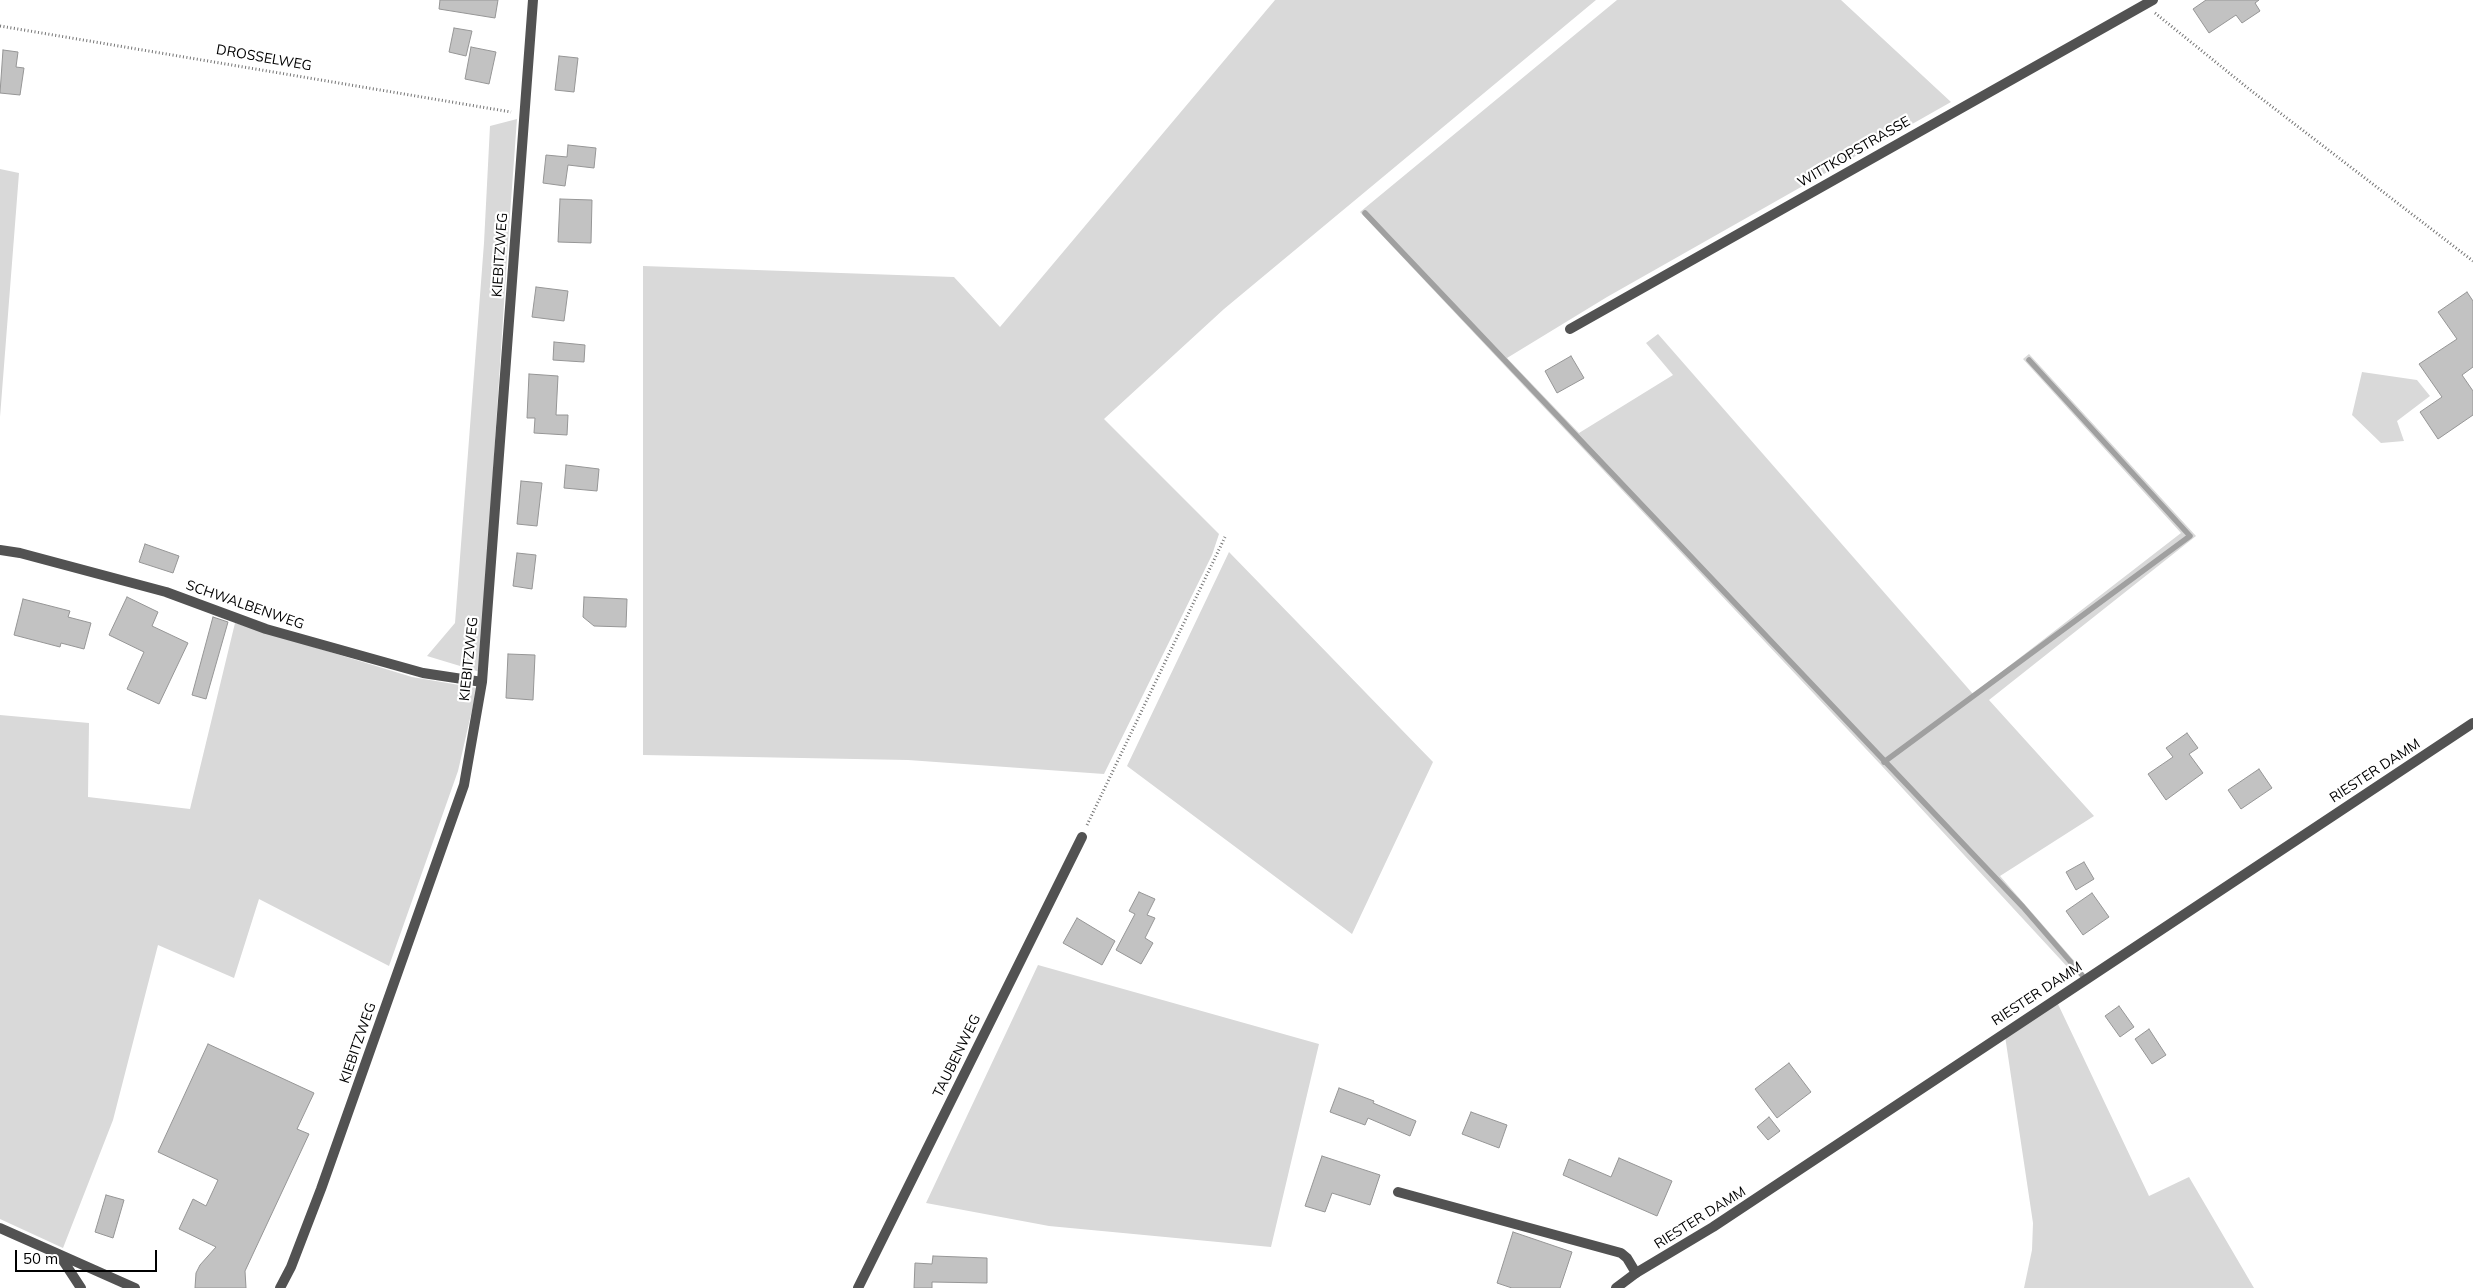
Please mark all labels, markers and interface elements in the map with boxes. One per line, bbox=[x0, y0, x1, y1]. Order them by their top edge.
street label: DROSSELWEG bbox=[215, 41, 313, 75]
street label: WITTKOPSTRASSE bbox=[1795, 113, 1913, 191]
street label: KIEBITZWEG bbox=[489, 212, 511, 298]
street label: SCHWALBENWEG bbox=[184, 577, 306, 633]
street label: KIEBITZWEG bbox=[456, 616, 482, 702]
street label: RIESTER DAMM bbox=[2327, 735, 2423, 807]
street label: RIESTER DAMM bbox=[1989, 958, 2085, 1030]
street label: KIEBITZWEG bbox=[336, 1000, 380, 1086]
street label: TAUBENWEG bbox=[930, 1012, 984, 1100]
street label: RIESTER DAMM bbox=[1651, 1183, 1749, 1253]
scale bar bbox=[18, 1240, 160, 1272]
text: 50 m bbox=[23, 1249, 58, 1268]

